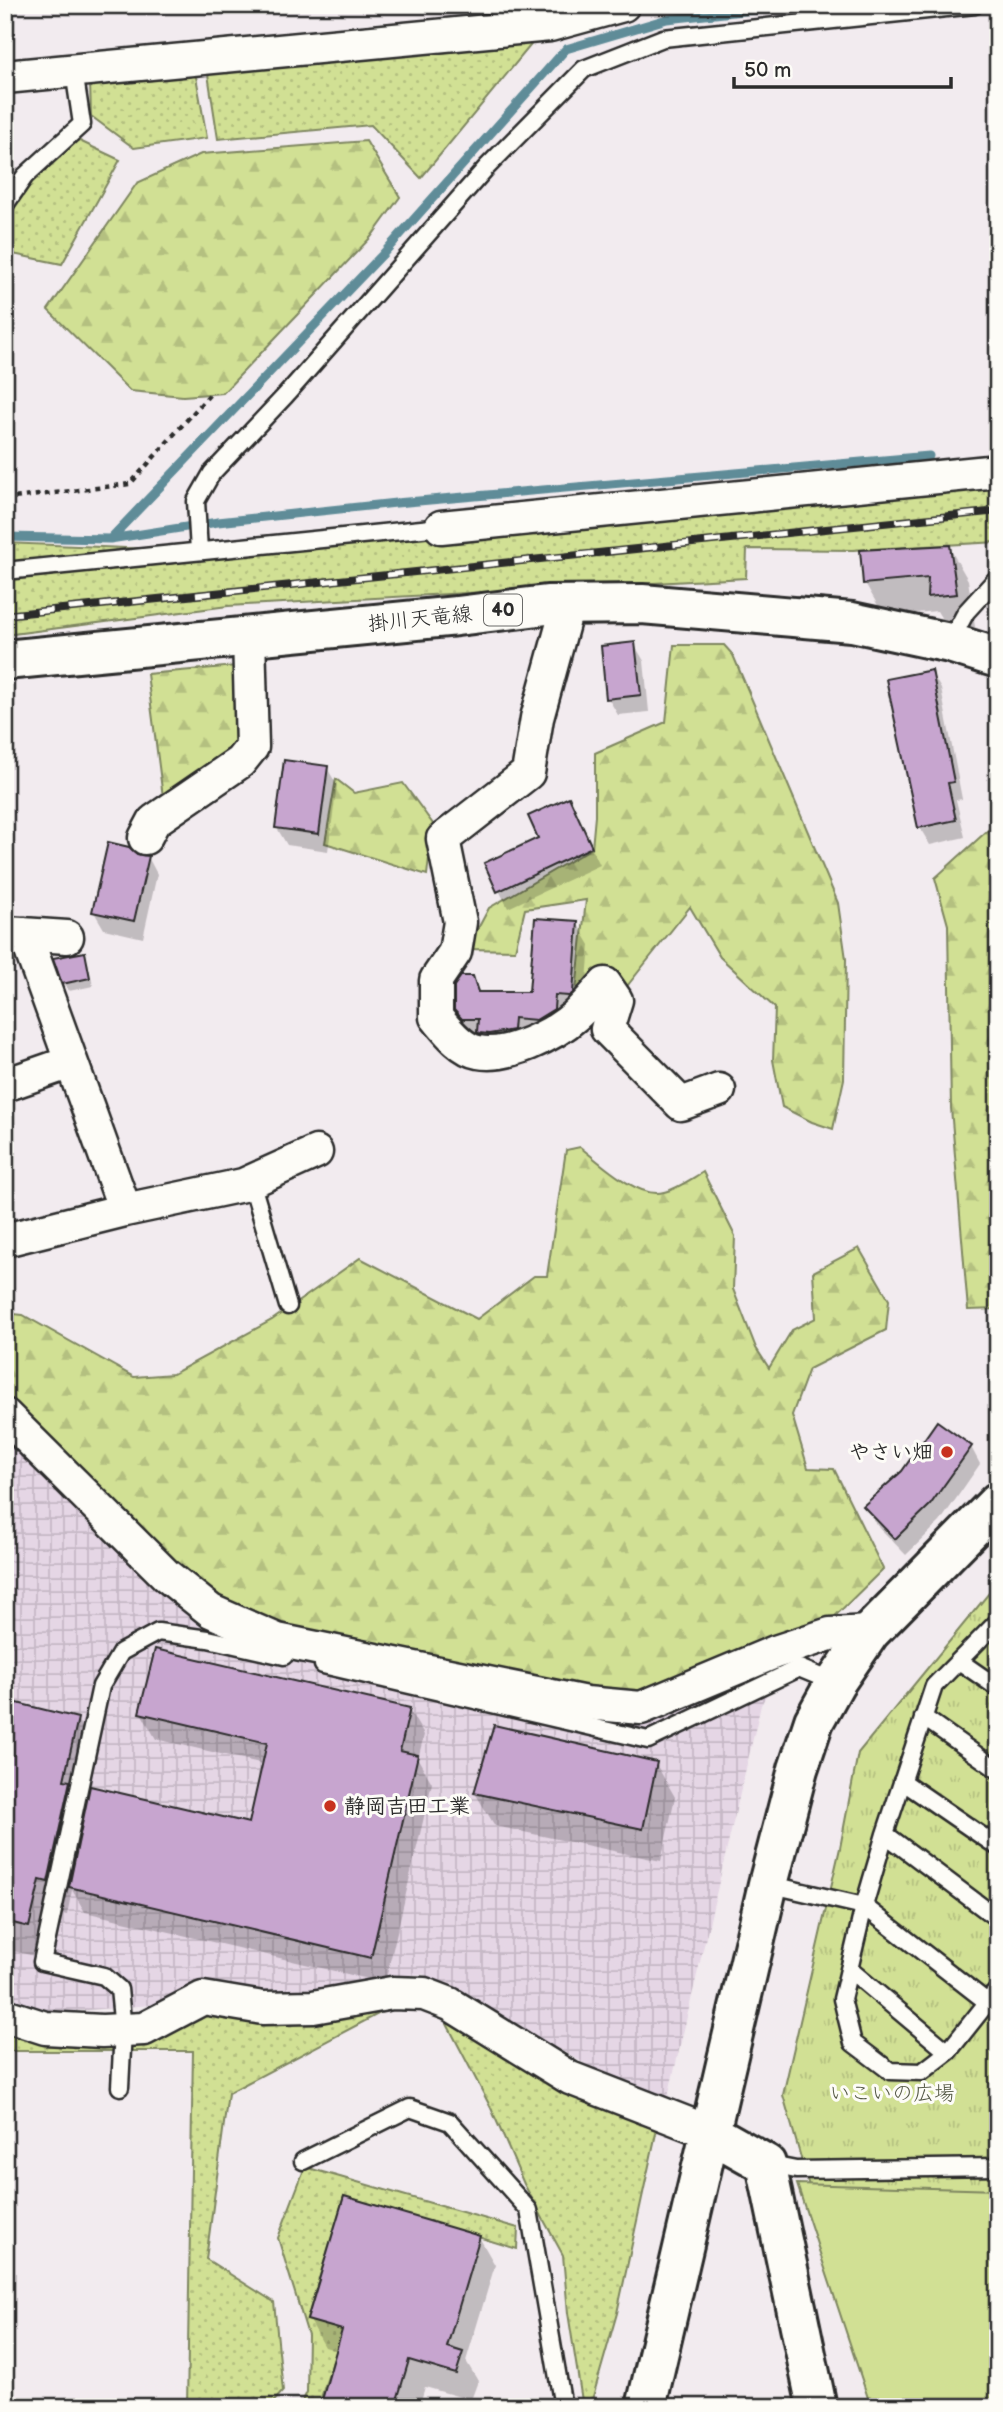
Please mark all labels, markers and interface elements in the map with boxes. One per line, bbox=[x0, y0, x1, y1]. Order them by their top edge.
scale bar bbox=[734, 46, 950, 90]
text: 50 m bbox=[744, 58, 791, 83]
road number: 40 bbox=[484, 594, 522, 625]
street label: 掛川天竜線 bbox=[366, 601, 474, 637]
place label: やさい畑 bbox=[849, 1440, 933, 1465]
marker: やさい畑 bbox=[939, 1444, 955, 1460]
place label: 静岡吉田工業 bbox=[344, 1794, 470, 1819]
marker: 静岡吉田工業 bbox=[322, 1798, 338, 1814]
park label: いこいの広場 bbox=[829, 2081, 955, 2106]

